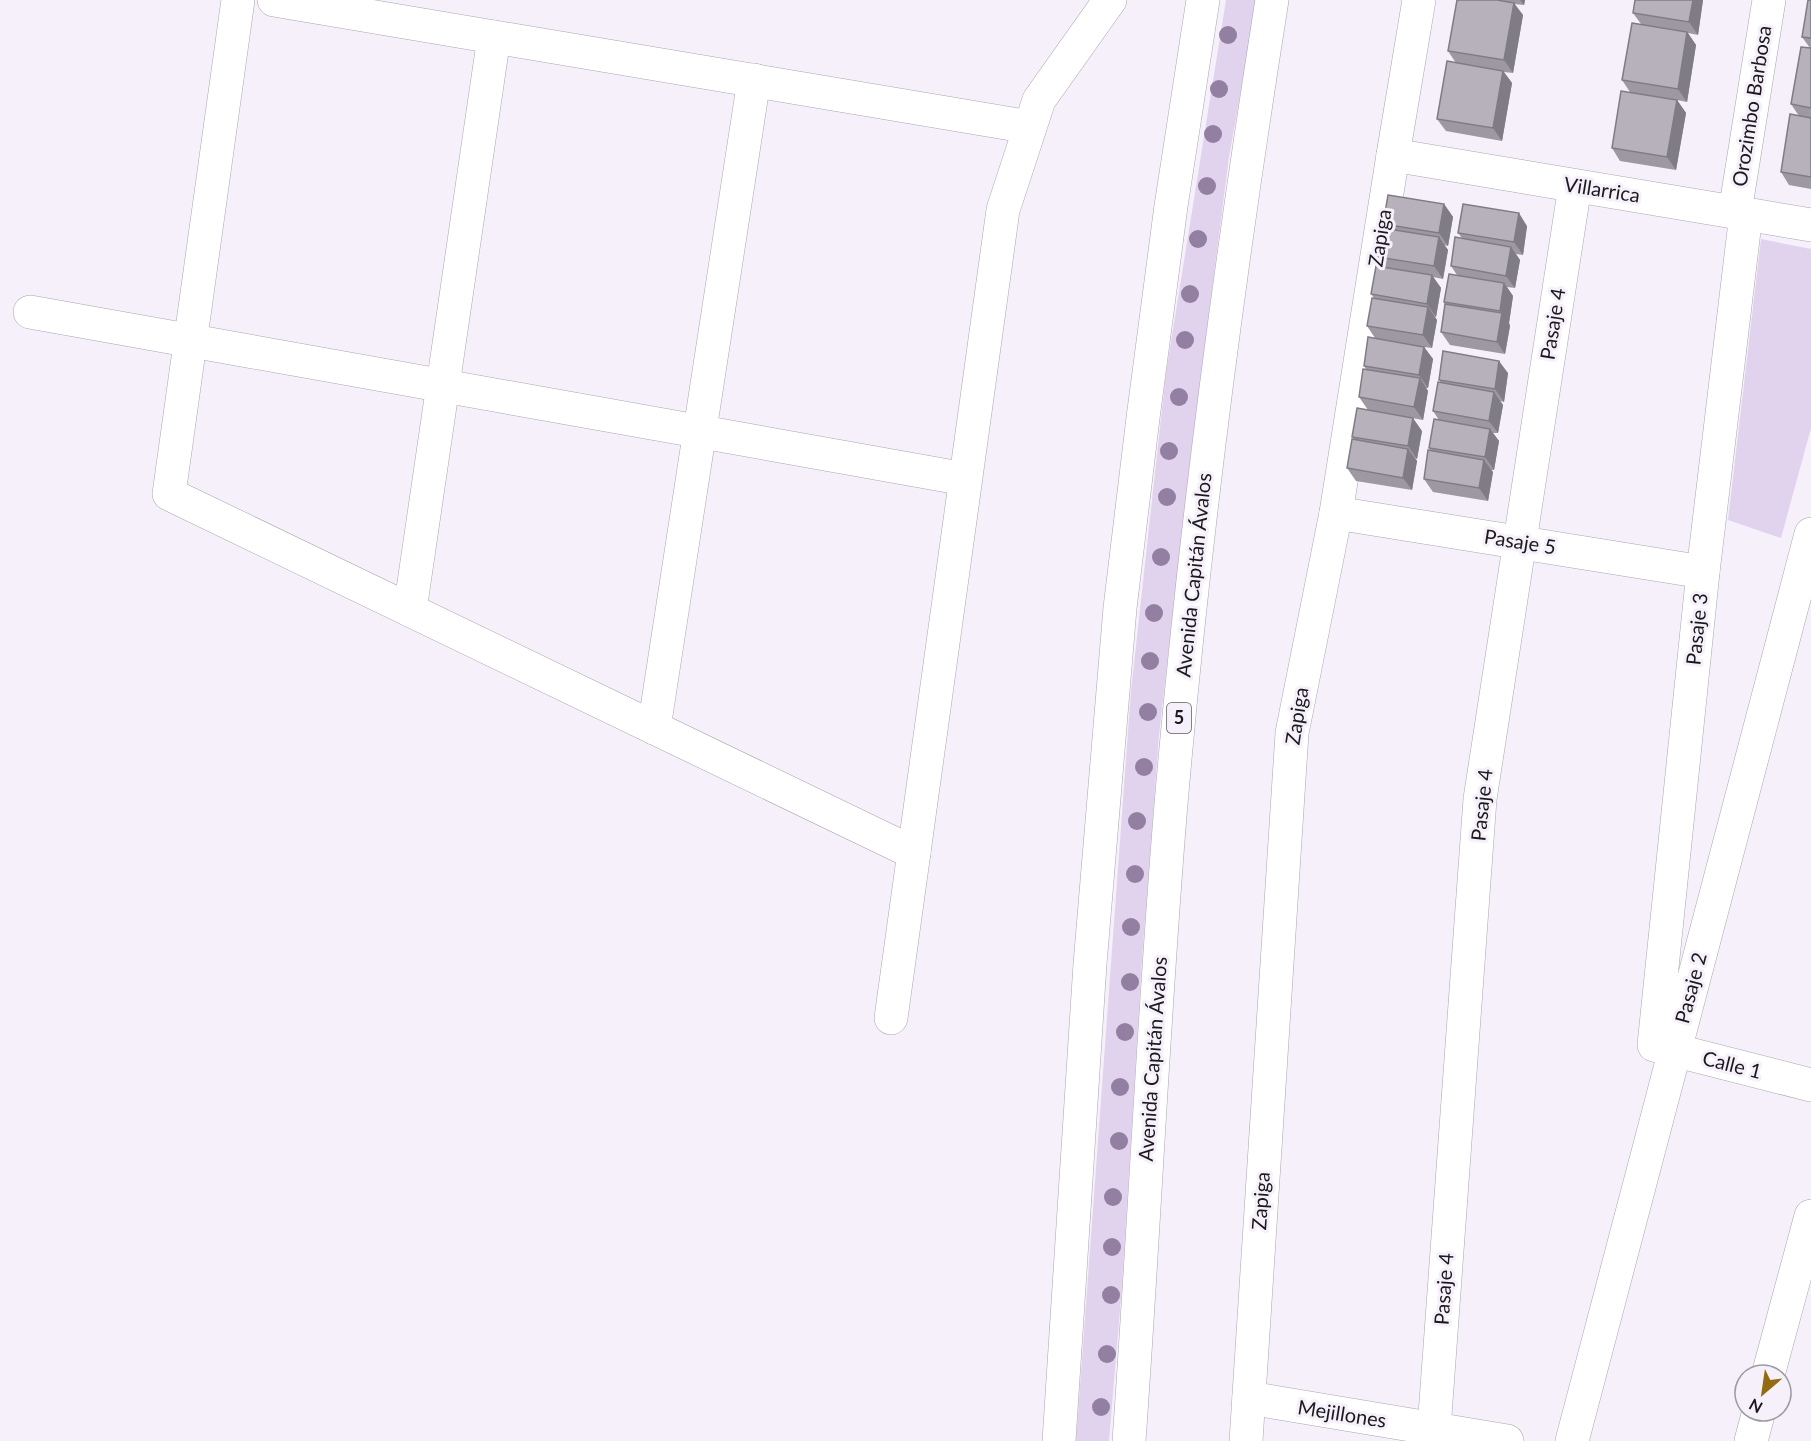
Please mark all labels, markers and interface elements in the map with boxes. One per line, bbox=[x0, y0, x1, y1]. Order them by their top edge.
street label: Orozimbo Barbosa bbox=[1726, 24, 1776, 188]
street label: Villarrica bbox=[1562, 171, 1642, 207]
street label: Zapiga bbox=[1363, 207, 1395, 268]
street label: Pasaje 4 bbox=[1535, 286, 1570, 361]
street label: Avenida Capitán Ávalos bbox=[1170, 472, 1216, 678]
street label: Pasaje 5 bbox=[1483, 524, 1558, 559]
street label: Pasaje 3 bbox=[1680, 592, 1712, 666]
street label: Zapiga bbox=[1280, 685, 1312, 746]
road number: 5 bbox=[1167, 703, 1191, 733]
street label: Pasaje 4 bbox=[1465, 767, 1497, 842]
street label: Pasaje 2 bbox=[1669, 950, 1711, 1026]
street label: Avenida Capitán Ávalos bbox=[1133, 956, 1171, 1162]
street label: Calle 1 bbox=[1700, 1045, 1764, 1083]
street label: Zapiga bbox=[1246, 1171, 1274, 1231]
street label: Pasaje 4 bbox=[1429, 1252, 1458, 1326]
north arrow bbox=[1733, 1363, 1793, 1423]
street label: Mejillones bbox=[1296, 1394, 1388, 1432]
text: N bbox=[1745, 1395, 1765, 1418]

